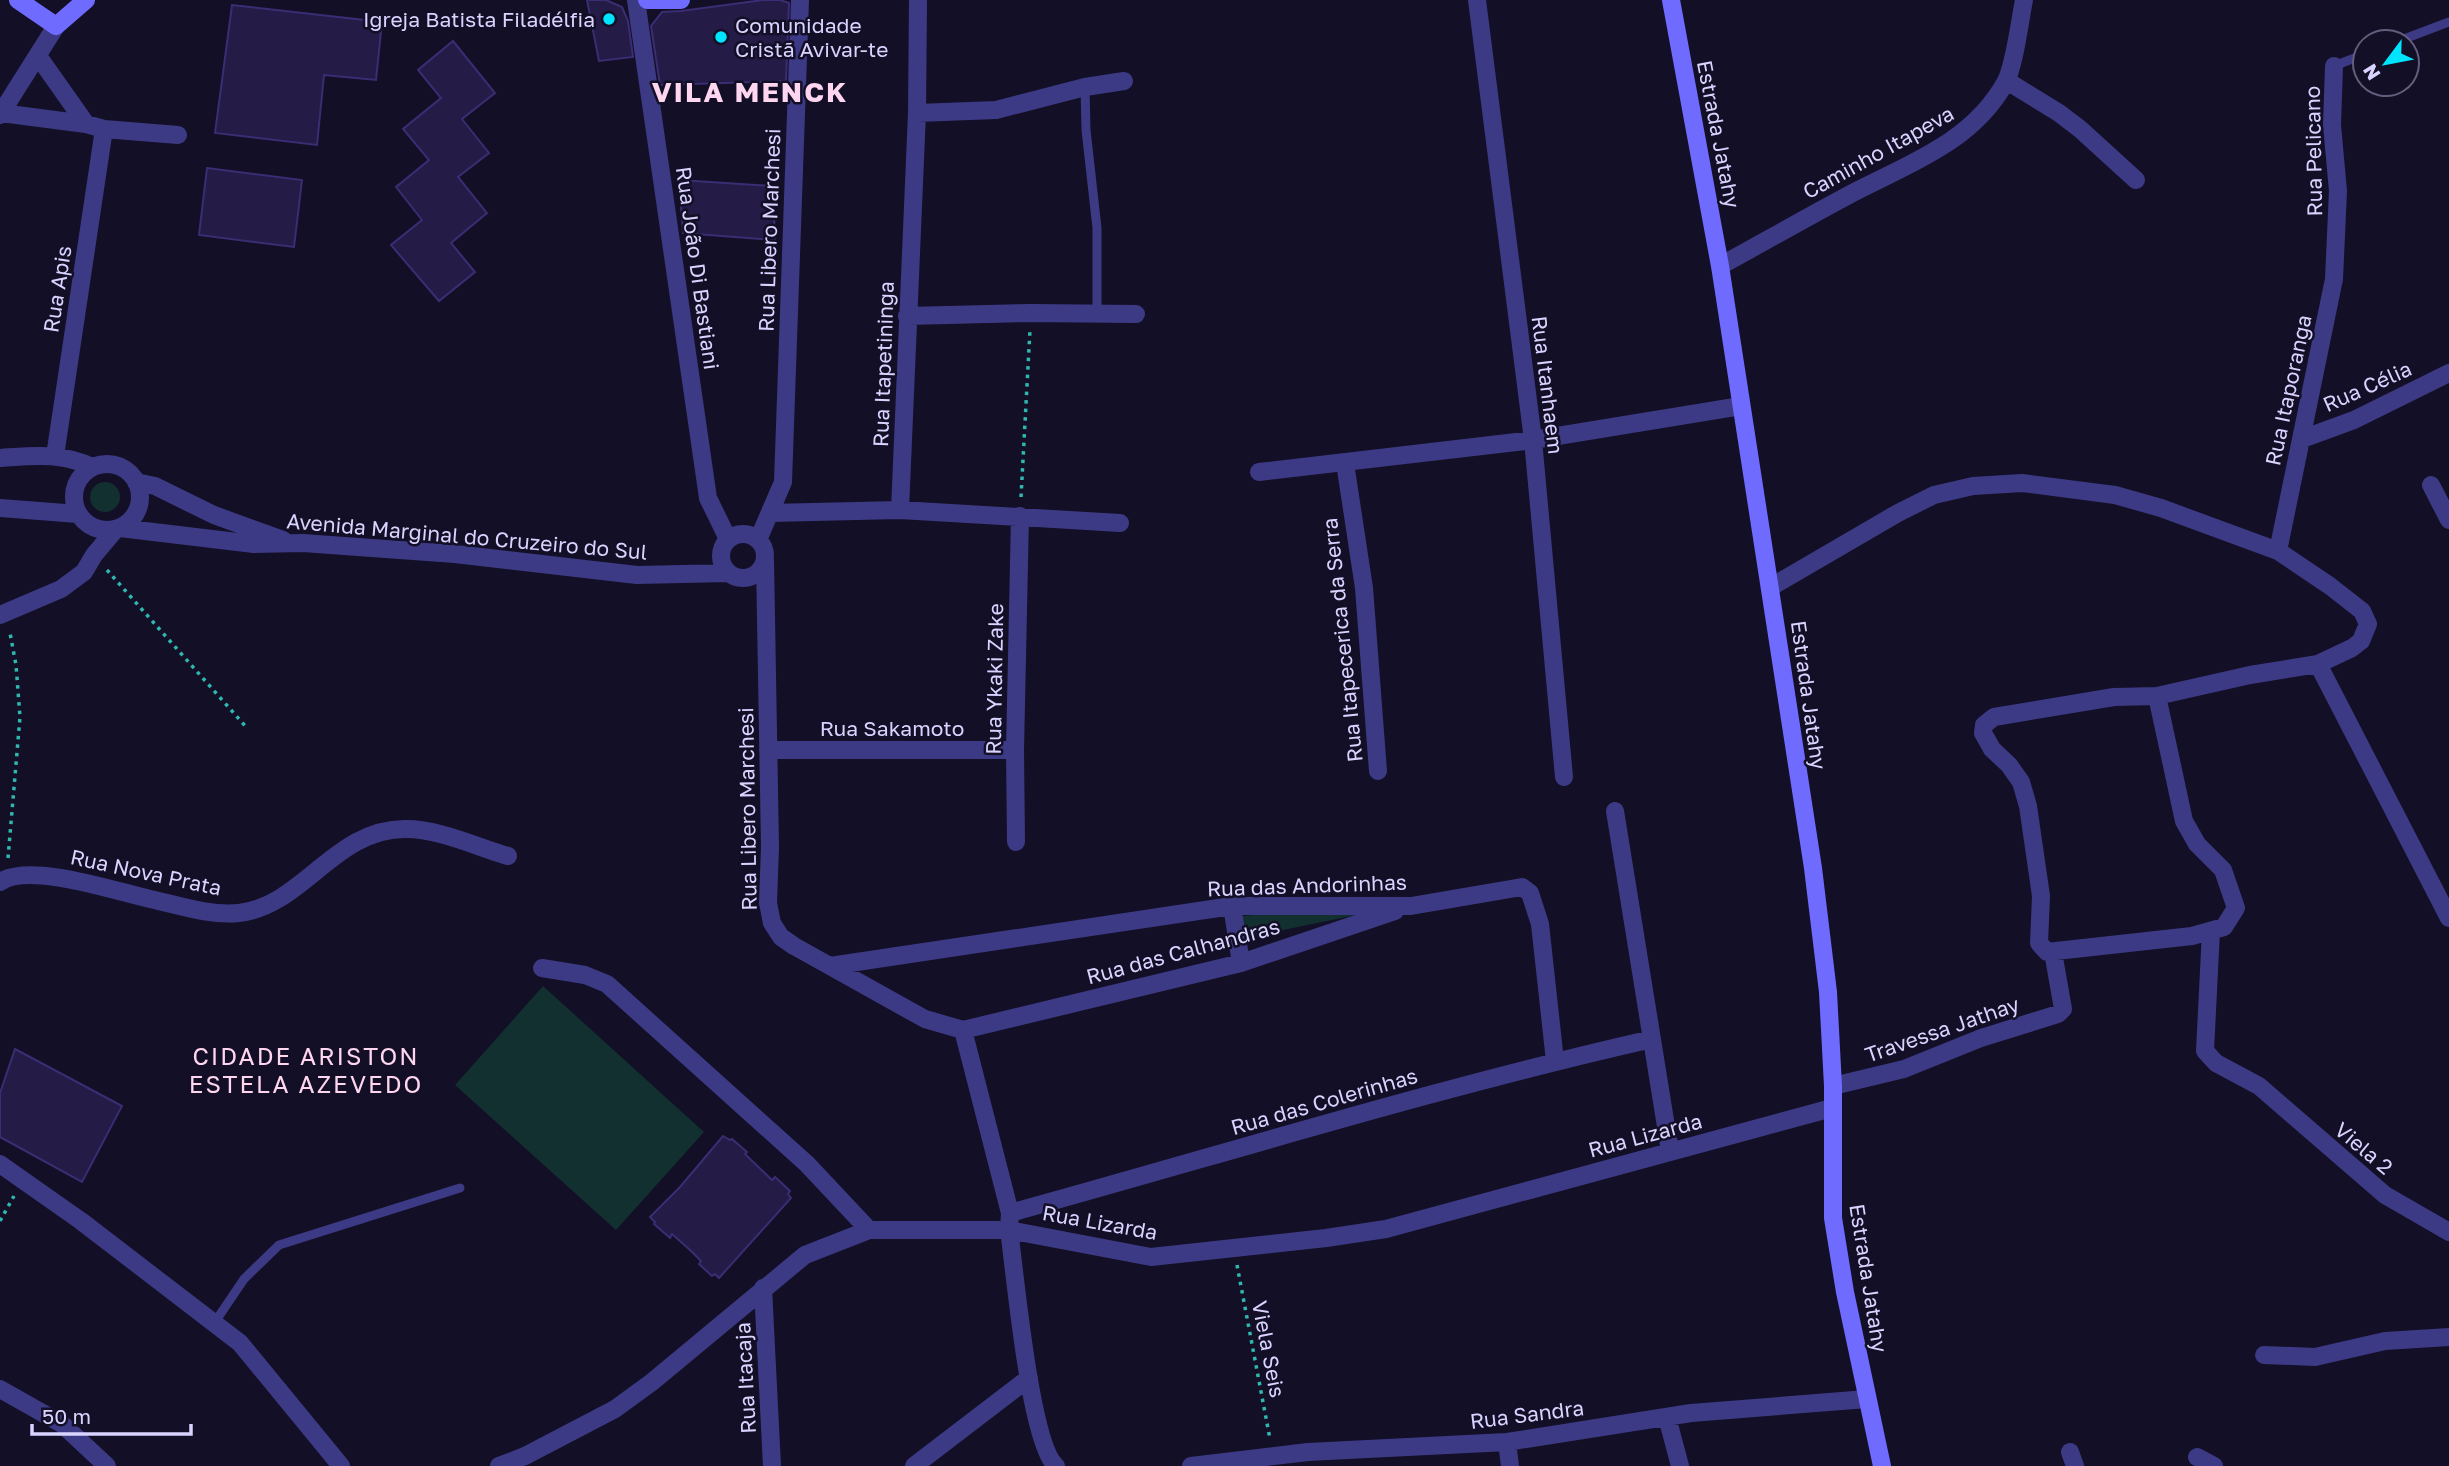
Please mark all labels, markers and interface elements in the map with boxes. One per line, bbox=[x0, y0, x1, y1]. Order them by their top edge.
place label: Igreja Batista Filadélfia bbox=[363, 6, 595, 32]
marker: Igreja Batista Filadélfia bbox=[601, 11, 617, 27]
place label: Comunidade Cristã Avivar-te bbox=[735, 12, 888, 62]
north arrow bbox=[2351, 28, 2421, 98]
marker: Comunidade Cristã Avivar-te bbox=[713, 29, 729, 45]
street label: Estrada Jatahy bbox=[1692, 58, 1746, 210]
text: N bbox=[2358, 60, 2385, 84]
district label: VILA MENCK bbox=[652, 75, 848, 108]
street label: Rua Pelicano bbox=[2299, 85, 2327, 217]
street label: Caminho Itapeva bbox=[1798, 100, 1958, 204]
street label: Rua Libero Marchesi bbox=[752, 128, 786, 332]
street label: Rua João Di Bastiani bbox=[671, 165, 725, 371]
street label: Rua Apis bbox=[37, 244, 77, 334]
street label: Rua Itapetininga bbox=[867, 281, 899, 447]
street label: Rua Itaporanga bbox=[2259, 312, 2317, 468]
street label: Rua Itanhaem bbox=[1527, 314, 1569, 456]
street label: Rua Célia bbox=[2319, 355, 2415, 417]
street label: Avenida Marginal do Cruzeiro do Sul bbox=[286, 507, 648, 565]
street label: Rua Itapecerica da Serra bbox=[1316, 517, 1368, 763]
street label: Rua Ykaki Zake bbox=[980, 603, 1008, 755]
street label: Estrada Jatahy bbox=[1786, 619, 1832, 771]
street label: Rua Libero Marchesi bbox=[732, 707, 762, 911]
street label: Rua Sakamoto bbox=[820, 715, 964, 741]
street label: Rua Nova Prata bbox=[68, 843, 224, 901]
street label: Rua das Andorinhas bbox=[1207, 869, 1407, 901]
street label: Rua das Calhandras bbox=[1083, 913, 1283, 989]
street label: Travessa Jathay bbox=[1862, 990, 2023, 1068]
district label: CIDADE ARISTON ESTELA AZEVEDO bbox=[189, 1041, 423, 1098]
street label: Rua das Colerinhas bbox=[1228, 1062, 1420, 1140]
street label: Rua Lizarda bbox=[1585, 1107, 1705, 1163]
street label: Viela 2 bbox=[2330, 1116, 2398, 1180]
street label: Rua Lizarda bbox=[1040, 1199, 1160, 1245]
street label: Estrada Jatahy bbox=[1844, 1202, 1894, 1354]
street label: Viela Seis bbox=[1247, 1298, 1291, 1400]
street label: Rua Itacaja bbox=[729, 1322, 761, 1434]
scale bar bbox=[32, 1392, 191, 1436]
street label: Rua Sandra bbox=[1469, 1394, 1585, 1434]
text: 50 m bbox=[42, 1403, 91, 1429]

